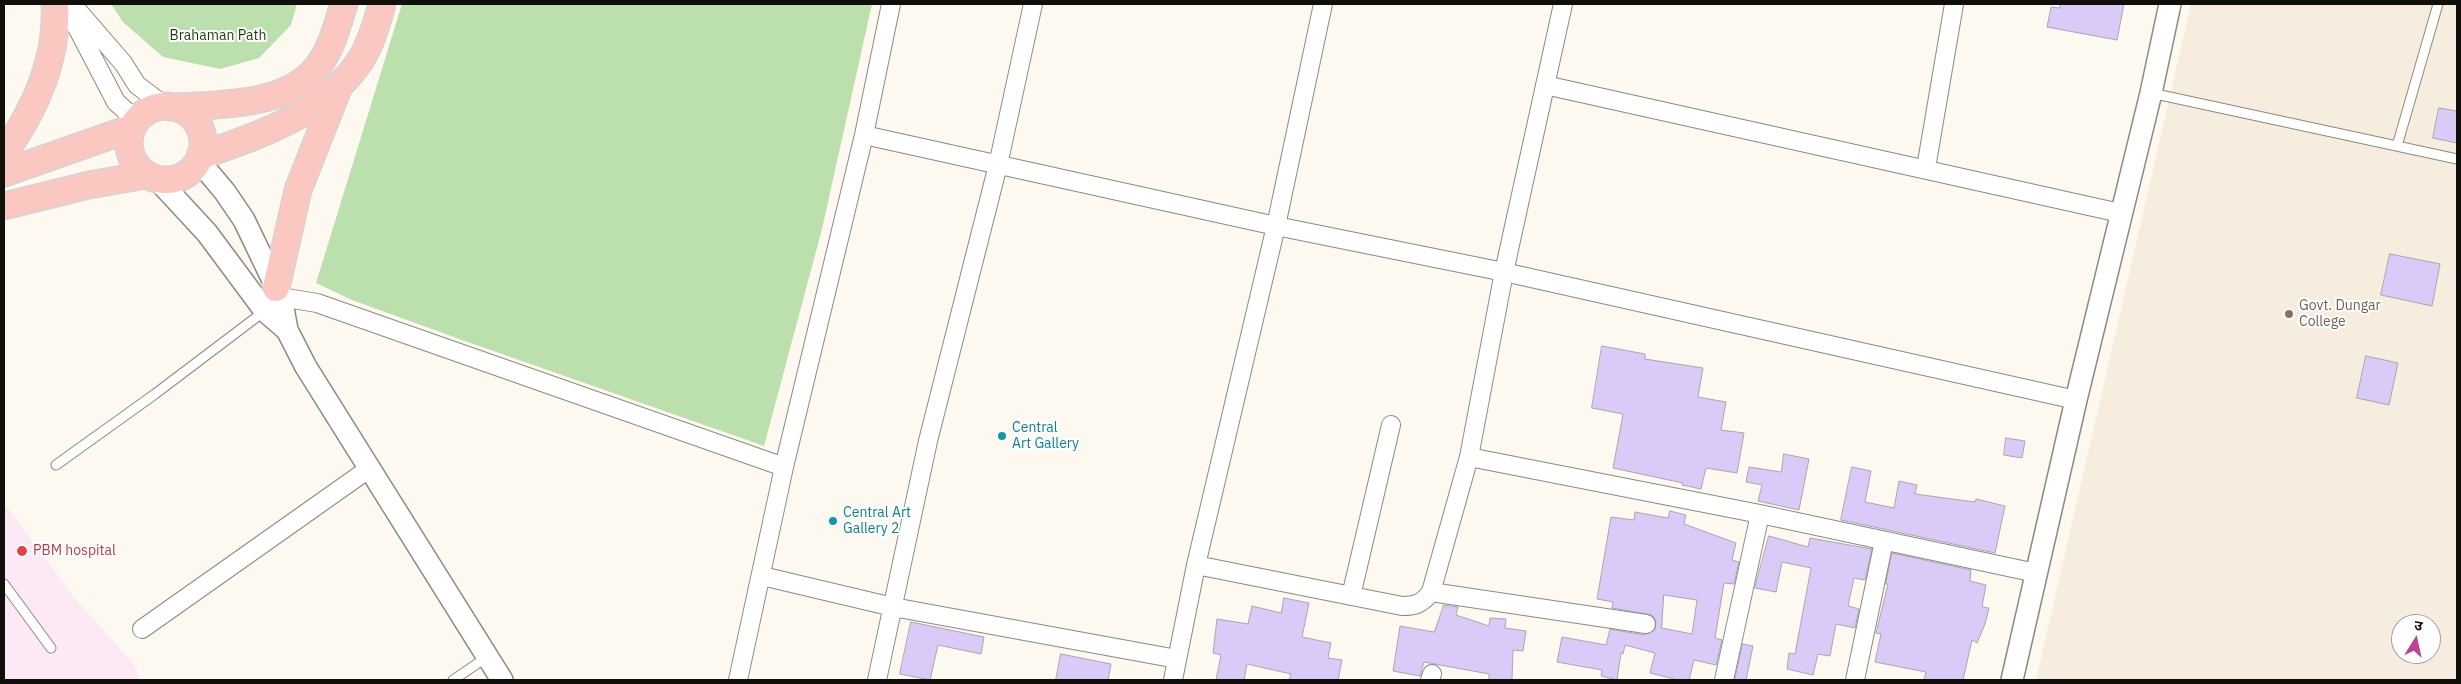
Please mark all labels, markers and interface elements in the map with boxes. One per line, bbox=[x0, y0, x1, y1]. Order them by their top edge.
park label: Brahaman Path bbox=[170, 28, 266, 44]
place label: Govt. Dungar College bbox=[2299, 298, 2381, 331]
marker: Govt. Dungar College bbox=[2283, 308, 2295, 320]
place label: Central Art Gallery bbox=[1012, 420, 1079, 452]
marker: Central Art Gallery bbox=[996, 430, 1008, 442]
place label: Central Art Gallery 2 bbox=[843, 505, 911, 538]
marker: Central Art Gallery 2 bbox=[827, 515, 839, 527]
place label: PBM hospital bbox=[33, 543, 116, 559]
marker: PBM hospital bbox=[15, 544, 29, 558]
north arrow bbox=[2391, 614, 2441, 664]
text: उ bbox=[2413, 616, 2424, 635]

